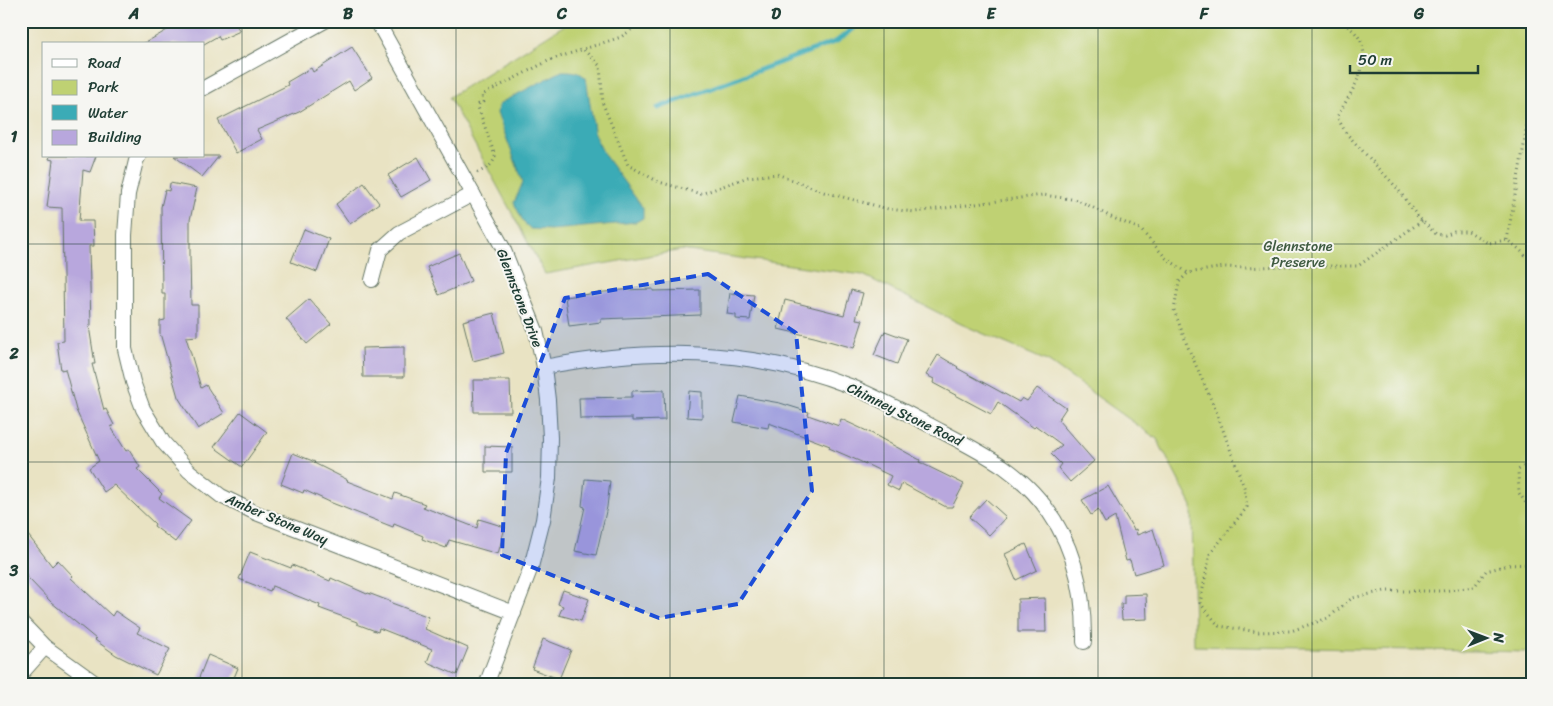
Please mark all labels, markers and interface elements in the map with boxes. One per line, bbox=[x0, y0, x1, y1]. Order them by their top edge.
text: A bbox=[128, 0, 139, 28]
text: B bbox=[343, 0, 354, 28]
text: C bbox=[556, 0, 568, 28]
text: D bbox=[771, 0, 781, 28]
text: E bbox=[987, 0, 997, 28]
text: F bbox=[1199, 0, 1210, 28]
text: G bbox=[1413, 0, 1425, 28]
legend bbox=[42, 42, 205, 158]
scale bar bbox=[1350, 42, 1478, 74]
text: 50 m bbox=[1358, 47, 1393, 73]
text: Road bbox=[88, 50, 121, 76]
text: Park bbox=[88, 74, 119, 100]
text: Water bbox=[88, 100, 128, 126]
text: 1 bbox=[11, 122, 18, 151]
text: Building bbox=[88, 124, 142, 150]
park label: Glennstone Preserve bbox=[1263, 234, 1333, 275]
street label: Glennstone Drive bbox=[489, 245, 550, 351]
text: 2 bbox=[8, 339, 19, 368]
street label: Chimney Stone Road bbox=[842, 375, 969, 454]
street label: Amber Stone Way bbox=[221, 486, 333, 553]
text: 3 bbox=[9, 556, 19, 585]
north arrow bbox=[1460, 614, 1510, 664]
text: N bbox=[1486, 632, 1511, 643]

